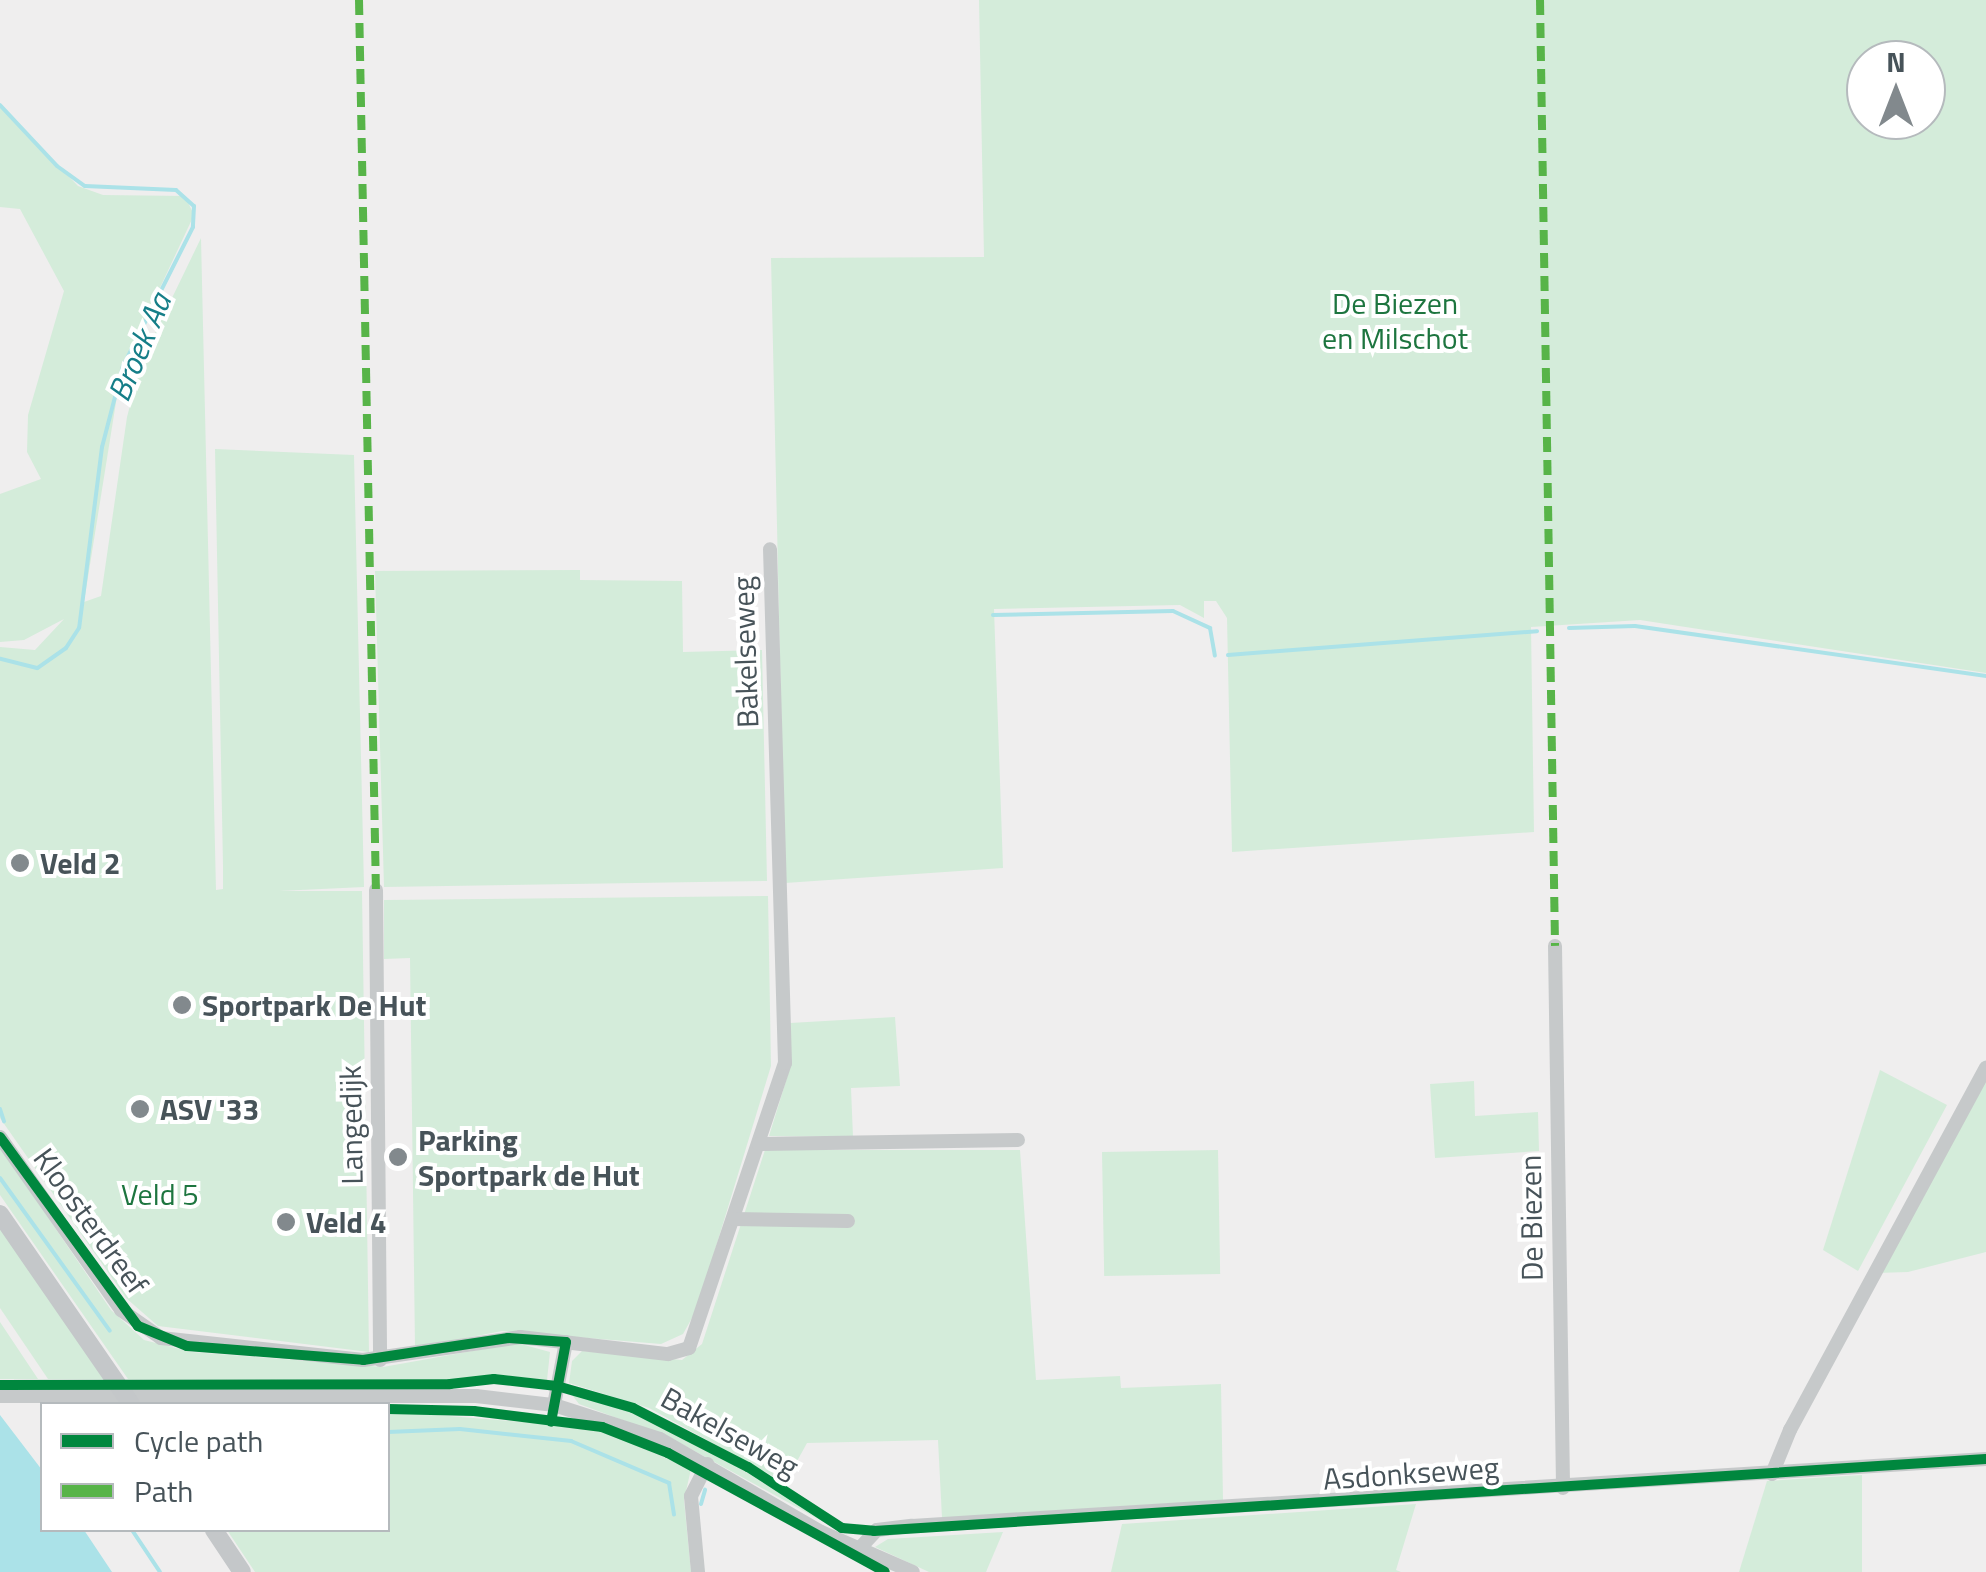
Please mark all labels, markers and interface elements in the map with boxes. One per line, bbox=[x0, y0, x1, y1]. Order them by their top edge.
north arrow bbox=[1846, 40, 1946, 140]
text: N bbox=[1886, 40, 1906, 83]
park label: De Biezen en Milschot bbox=[1322, 285, 1468, 356]
water label: Broek Aa bbox=[99, 287, 179, 407]
street label: Bakelseweg bbox=[724, 576, 766, 728]
place label: Veld 2 bbox=[40, 845, 120, 881]
marker: Veld 2 bbox=[9, 852, 31, 874]
place label: Sportpark De Hut bbox=[202, 987, 426, 1023]
marker: Sportpark De Hut bbox=[171, 994, 193, 1016]
street label: Langedijk bbox=[332, 1065, 370, 1185]
place label: ASV '33 bbox=[160, 1091, 259, 1127]
marker: ASV '33 bbox=[129, 1098, 151, 1120]
place label: Parking Sportpark de Hut bbox=[418, 1122, 640, 1192]
street label: Kloosterdreef bbox=[26, 1141, 156, 1301]
marker: Parking Sportpark de Hut bbox=[387, 1146, 409, 1168]
street label: De Biezen bbox=[1512, 1155, 1550, 1281]
park label: Veld 5 bbox=[121, 1176, 199, 1212]
place label: Veld 4 bbox=[306, 1204, 386, 1240]
marker: Veld 4 bbox=[275, 1211, 297, 1233]
street label: Bakelseweg bbox=[655, 1379, 805, 1485]
legend bbox=[40, 1402, 390, 1532]
text: Cycle path bbox=[134, 1418, 263, 1464]
street label: Asdonkseweg bbox=[1322, 1449, 1500, 1497]
text: Path bbox=[134, 1468, 193, 1514]

